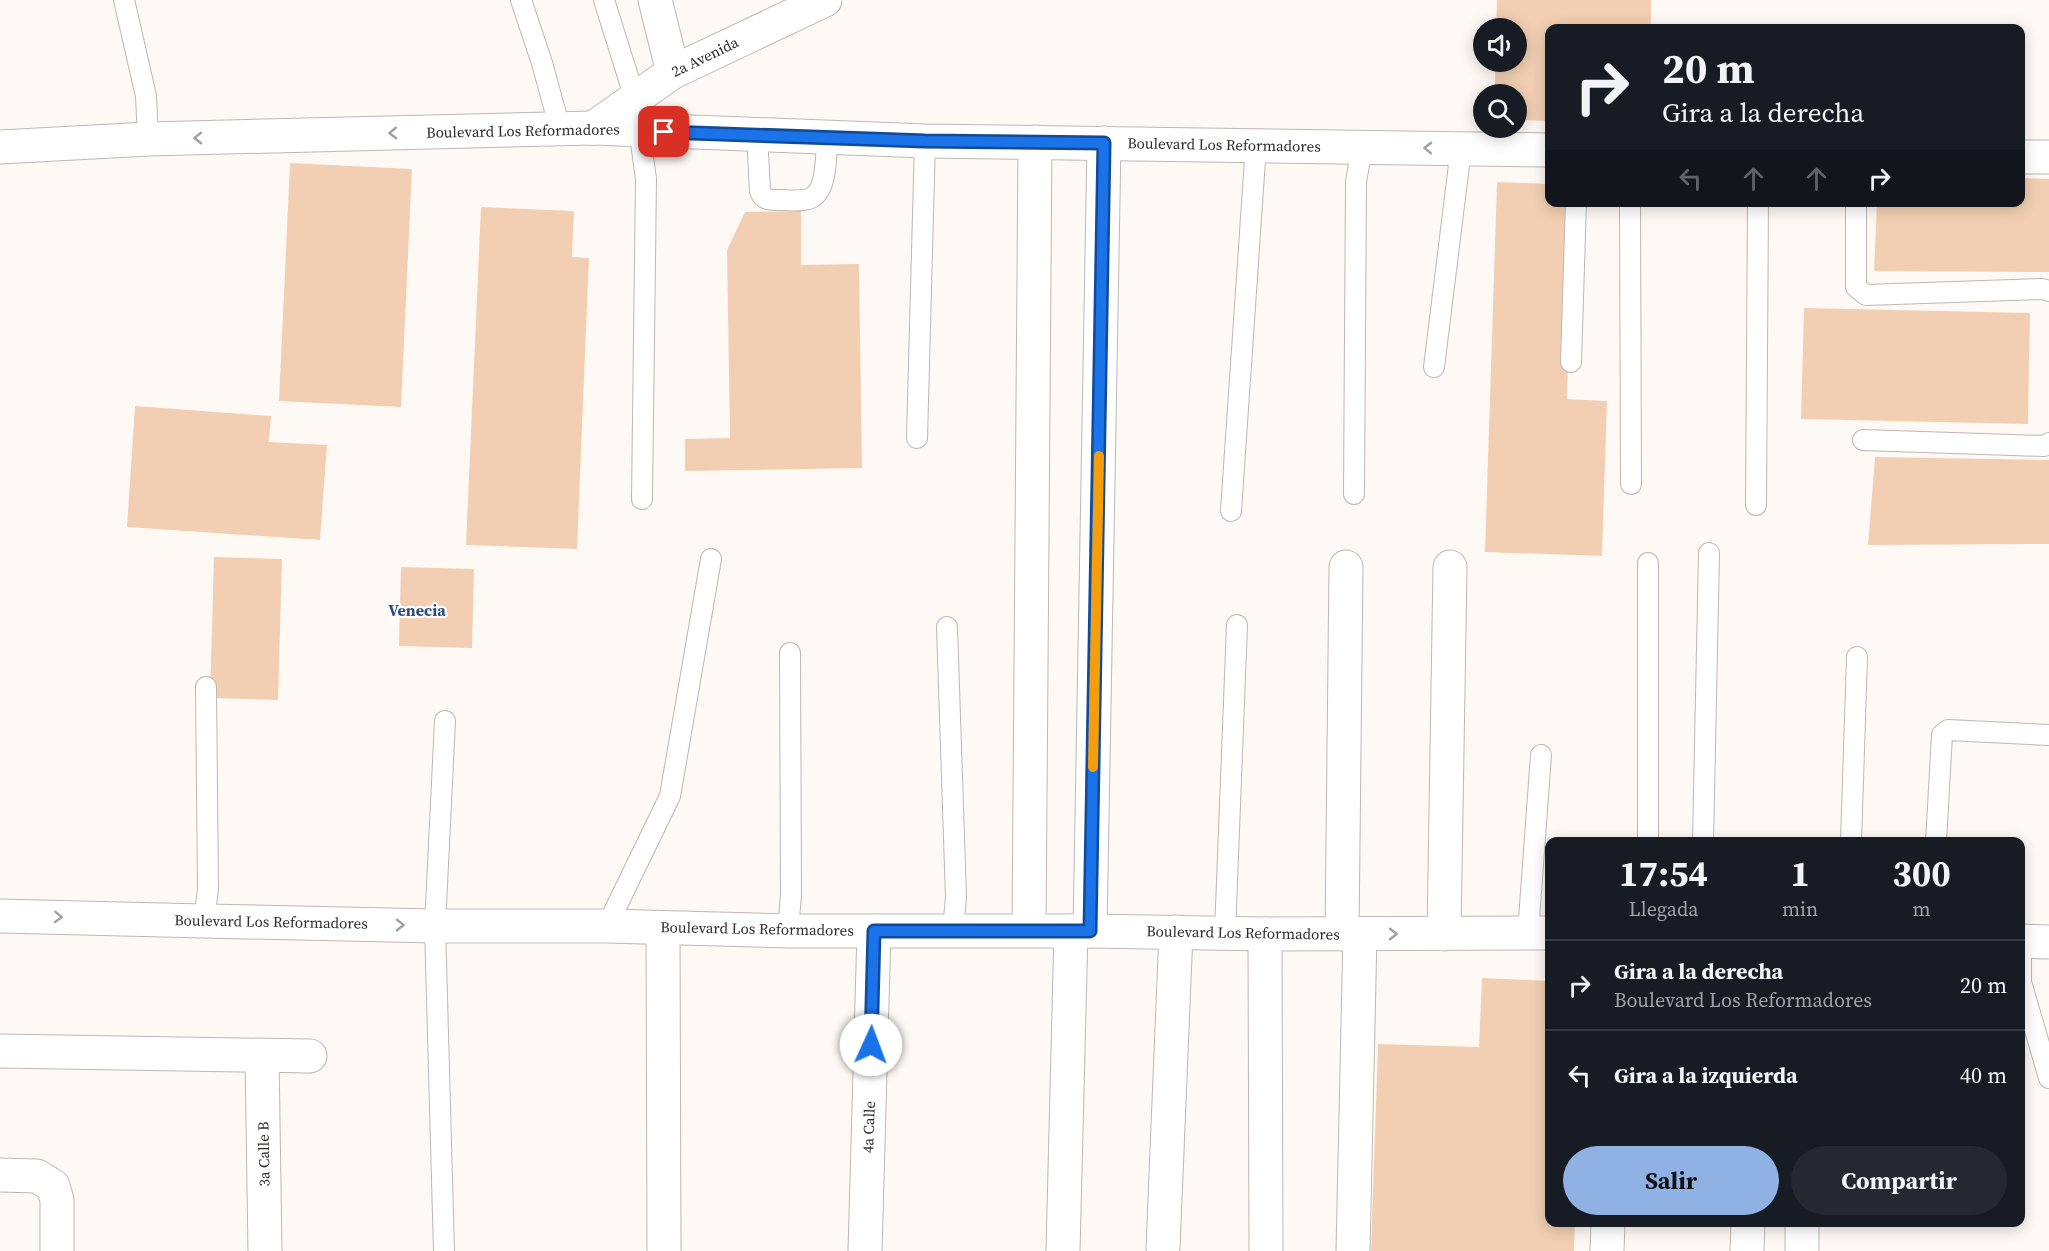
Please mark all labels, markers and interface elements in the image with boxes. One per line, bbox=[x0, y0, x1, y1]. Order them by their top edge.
map controls bbox=[1473, 18, 1527, 138]
button: sound bbox=[1473, 18, 1527, 72]
street label: 2a Avenida bbox=[668, 31, 742, 82]
text: 20 m bbox=[1662, 39, 1755, 97]
icon: right bbox=[1563, 48, 1641, 126]
button: search bbox=[1473, 84, 1527, 138]
text: Gira a la derecha bbox=[1662, 94, 1864, 131]
pin bbox=[638, 106, 689, 157]
icon: arrive bbox=[647, 115, 680, 148]
street label: Boulevard Los Reformadores bbox=[426, 118, 620, 143]
one-way arrow bbox=[389, 127, 398, 139]
one-way arrow bbox=[194, 131, 203, 144]
street label: Boulevard Los Reformadores bbox=[1127, 132, 1321, 157]
one-way arrow bbox=[1424, 142, 1433, 154]
icon: left bbox=[1674, 162, 1707, 195]
icon: ahead bbox=[1737, 162, 1770, 195]
icon: ahead bbox=[1800, 162, 1833, 195]
icon: right bbox=[1863, 162, 1896, 195]
district label: Venecia bbox=[388, 599, 446, 621]
text: 17:54 bbox=[1619, 849, 1708, 898]
text: 1 bbox=[1790, 849, 1810, 898]
text: 300 bbox=[1892, 849, 1951, 898]
text: Llegada bbox=[1629, 895, 1698, 923]
text: min bbox=[1782, 895, 1818, 923]
text: m bbox=[1913, 895, 1931, 923]
street label: Boulevard Los Reformadores bbox=[174, 909, 368, 934]
one-way arrow bbox=[54, 911, 63, 924]
street label: Boulevard Los Reformadores bbox=[660, 916, 854, 941]
one-way arrow bbox=[396, 919, 405, 931]
street label: Boulevard Los Reformadores bbox=[1146, 920, 1340, 945]
one-way arrow bbox=[1389, 928, 1398, 940]
text: Gira a la derecha bbox=[1614, 956, 1783, 986]
icon: right bbox=[1563, 969, 1596, 1002]
text: 20 m bbox=[1960, 970, 2007, 1000]
text: Boulevard Los Reformadores bbox=[1614, 986, 1872, 1014]
position arrow bbox=[839, 1013, 903, 1077]
icon: left bbox=[1563, 1059, 1596, 1092]
text: Gira a la izquierda bbox=[1614, 1060, 1798, 1090]
text: 40 m bbox=[1960, 1060, 2007, 1090]
street label: 4a Calle bbox=[857, 1100, 880, 1153]
street label: 3a Calle B bbox=[252, 1121, 275, 1187]
button: Salir bbox=[1563, 1146, 1779, 1215]
button: Compartir bbox=[1791, 1146, 2007, 1215]

